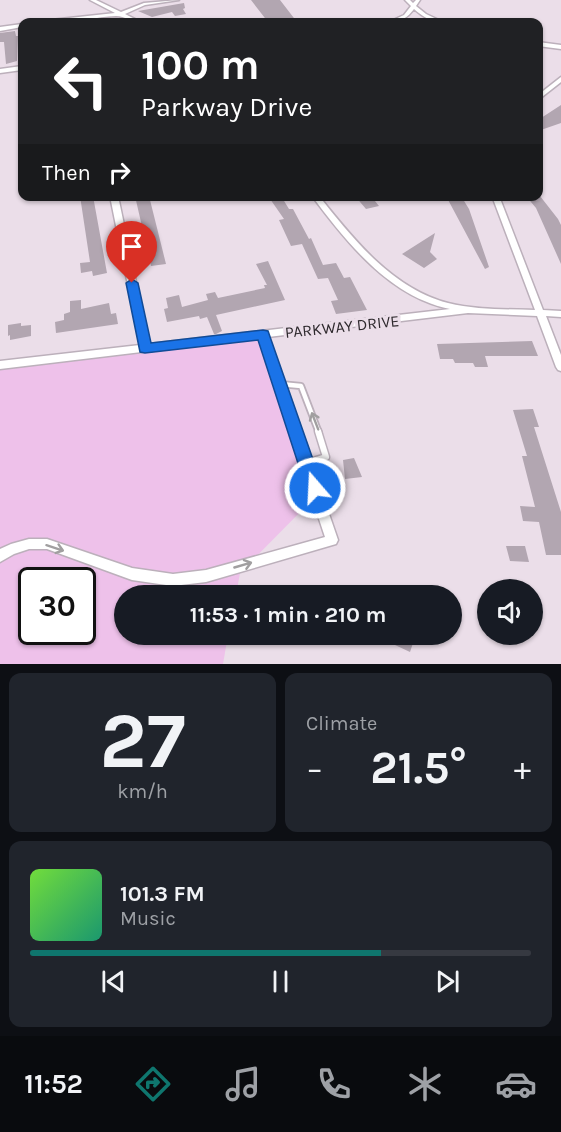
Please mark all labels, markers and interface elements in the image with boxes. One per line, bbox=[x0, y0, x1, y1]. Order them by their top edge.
text: 100 m bbox=[141, 40, 260, 90]
icon: left bbox=[42, 42, 120, 120]
text: Parkway Drive bbox=[141, 91, 312, 123]
icon: right bbox=[103, 156, 136, 189]
text: Then bbox=[42, 160, 91, 186]
pin bbox=[106, 221, 157, 283]
icon: arrive bbox=[115, 230, 148, 263]
street label: PARKWAY DRIVE bbox=[284, 311, 400, 342]
one-way arrow bbox=[309, 412, 320, 431]
position arrow bbox=[283, 456, 347, 520]
one-way arrow bbox=[45, 543, 64, 554]
one-way arrow bbox=[233, 559, 252, 570]
speed limit sign: 30 bbox=[18, 567, 96, 645]
map controls bbox=[477, 579, 543, 645]
button: sound bbox=[477, 579, 543, 645]
text: 11:53 · 1 min · 210 m bbox=[190, 602, 386, 628]
text: 27 bbox=[100, 695, 186, 787]
text: Climate bbox=[306, 712, 377, 735]
text: 21.5° bbox=[370, 742, 467, 794]
text: − bbox=[306, 749, 323, 787]
text: + bbox=[514, 749, 531, 787]
text: km/h bbox=[117, 780, 168, 803]
text: 101.3 FM bbox=[120, 881, 205, 907]
text: Music bbox=[120, 907, 176, 930]
icon: previous bbox=[97, 965, 130, 998]
icon: pause bbox=[264, 965, 297, 998]
icon: next bbox=[431, 965, 464, 998]
icon: directions bbox=[132, 1063, 174, 1105]
icon: music bbox=[222, 1063, 264, 1105]
icon: phone bbox=[313, 1063, 355, 1105]
icon: climate bbox=[404, 1063, 446, 1105]
icon: car bbox=[495, 1063, 537, 1105]
text: 11:52 bbox=[24, 1068, 83, 1100]

